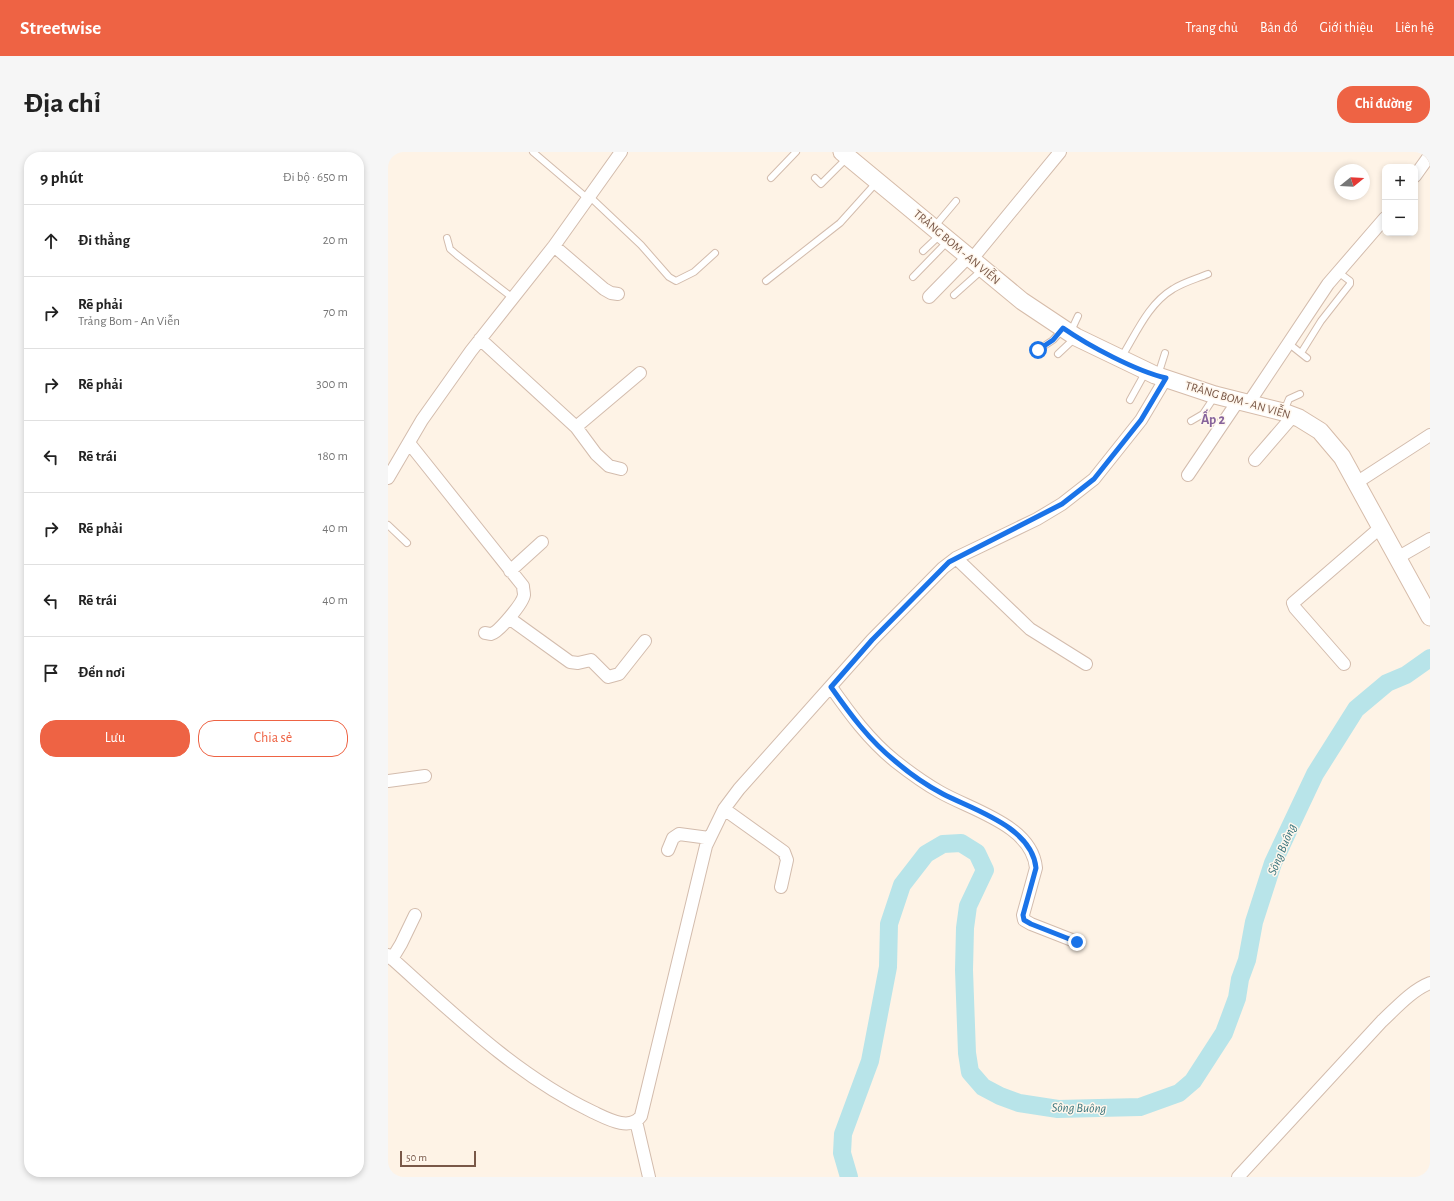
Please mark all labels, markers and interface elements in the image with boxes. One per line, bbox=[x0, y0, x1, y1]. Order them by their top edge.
text: Streetwise bbox=[20, 19, 101, 38]
text: Trang chủ bbox=[1185, 21, 1238, 35]
text: Bản đồ bbox=[1260, 21, 1298, 35]
text: Giới thiệu bbox=[1320, 21, 1373, 35]
text: Liên hệ bbox=[1395, 21, 1434, 35]
button: Chỉ đường bbox=[1337, 86, 1430, 123]
text: Địa chỉ bbox=[24, 90, 101, 118]
north arrow bbox=[1334, 164, 1370, 200]
map controls bbox=[1382, 164, 1418, 236]
button: + bbox=[1382, 164, 1418, 200]
text: 9 phút bbox=[40, 169, 83, 186]
text: Đi bộ · 650 m bbox=[283, 171, 348, 184]
button: − bbox=[1382, 200, 1418, 236]
street label: TRẢNG BOM - AN VIỄN bbox=[911, 205, 1004, 287]
icon: ahead bbox=[40, 230, 62, 252]
text: Đi thẳng bbox=[78, 233, 130, 248]
text: 20 m bbox=[323, 234, 348, 247]
text: Rẽ phải bbox=[78, 297, 123, 312]
icon: right bbox=[40, 302, 62, 324]
text: 70 m bbox=[323, 306, 348, 319]
text: Trảng Bom - An Viễn bbox=[78, 315, 180, 328]
route start bbox=[1029, 341, 1047, 359]
icon: right bbox=[40, 374, 62, 396]
street label: TRẢNG BOM - AN VIỄN bbox=[1184, 376, 1293, 421]
text: Rẽ phải bbox=[78, 377, 123, 392]
text: 300 m bbox=[316, 378, 348, 391]
district label: Ấp 2 bbox=[1201, 409, 1225, 427]
icon: left bbox=[40, 446, 62, 468]
text: Rẽ trái bbox=[78, 449, 117, 464]
text: 180 m bbox=[318, 450, 348, 463]
icon: right bbox=[40, 518, 62, 540]
text: Rẽ phải bbox=[78, 521, 123, 536]
text: 40 m bbox=[322, 522, 348, 535]
icon: left bbox=[40, 590, 62, 612]
text: Rẽ trái bbox=[78, 593, 117, 608]
text: 40 m bbox=[322, 594, 348, 607]
icon: arrive bbox=[40, 662, 62, 684]
text: Đến nơi bbox=[78, 665, 125, 680]
button: Lưu bbox=[40, 720, 190, 757]
button: Chia sẻ bbox=[198, 720, 348, 757]
water label: Sông Buông bbox=[1266, 822, 1299, 877]
route end bbox=[1068, 933, 1086, 951]
water label: Sông Buông bbox=[1052, 1102, 1107, 1115]
scale bar bbox=[400, 1149, 476, 1168]
text: 50 m bbox=[406, 1152, 427, 1163]

